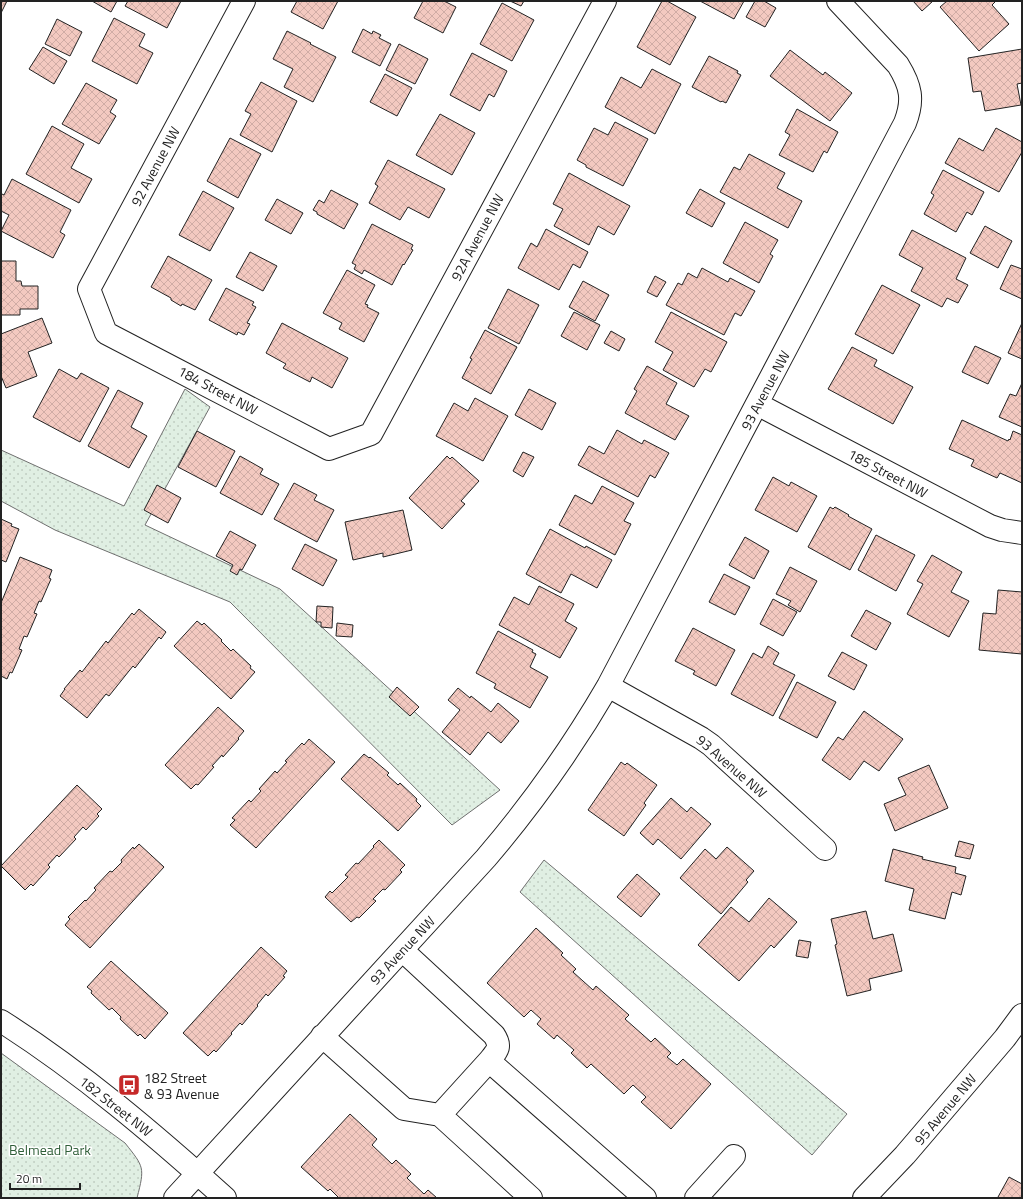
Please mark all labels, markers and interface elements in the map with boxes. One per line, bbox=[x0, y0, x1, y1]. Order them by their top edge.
street label: 92 Avenue NW bbox=[125, 122, 185, 210]
street label: 92A Avenue NW bbox=[445, 190, 509, 284]
street label: 93 Avenue NW bbox=[735, 346, 795, 434]
street label: 184 Street NW bbox=[174, 360, 262, 420]
street label: 185 Street NW bbox=[844, 443, 932, 503]
street label: 93 Avenue NW bbox=[692, 729, 772, 803]
street label: 93 Avenue NW bbox=[364, 911, 440, 989]
place label: 182 Street & 93 Avenue bbox=[144, 1067, 219, 1104]
street label: 95 Avenue NW bbox=[909, 1069, 981, 1149]
street label: 182 Street NW bbox=[75, 1071, 157, 1141]
bus stop icon: 182 Street & 93 Avenue bbox=[116, 1072, 142, 1098]
park label: Belmead Park bbox=[9, 1139, 91, 1160]
scale bar bbox=[10, 1165, 80, 1191]
text: 20 m bbox=[16, 1169, 42, 1188]

